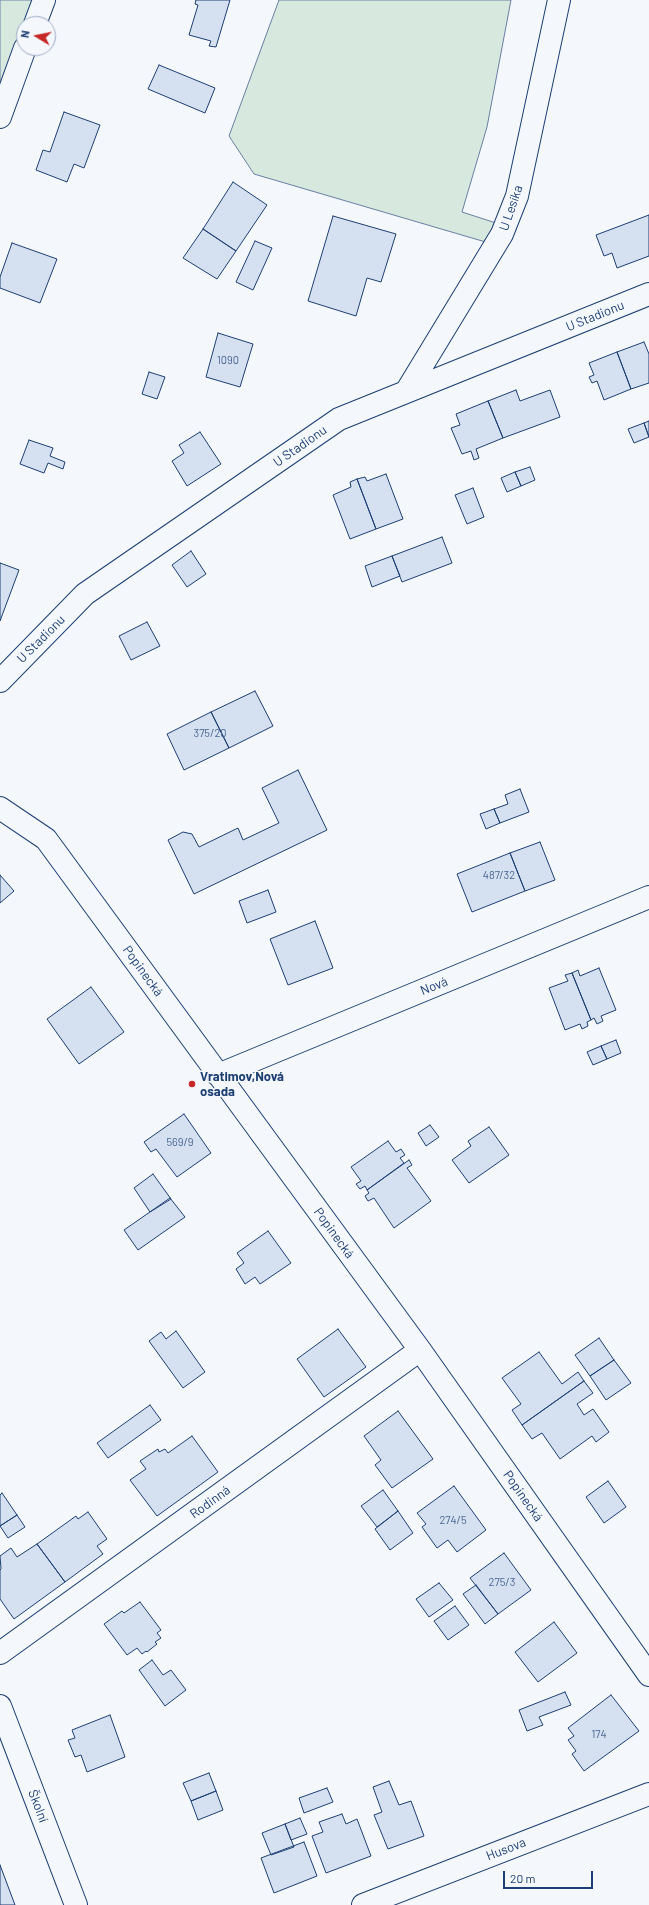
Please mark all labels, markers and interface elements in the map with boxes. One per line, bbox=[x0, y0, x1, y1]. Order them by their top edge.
north arrow bbox=[16, 16, 56, 56]
text: N bbox=[18, 29, 32, 39]
street label: U Lesíka bbox=[496, 183, 526, 233]
street label: U Stadionu bbox=[564, 297, 626, 335]
house number: 1090 bbox=[217, 353, 239, 367]
street label: U Stadionu bbox=[270, 422, 330, 470]
street label: U Stadionu bbox=[14, 612, 68, 666]
house number: 375/20 bbox=[193, 726, 227, 740]
house number: 487/32 bbox=[483, 868, 515, 882]
street label: Popinecká bbox=[119, 943, 167, 999]
street label: Nová bbox=[418, 973, 450, 999]
place label: Vratimov,Nová osada bbox=[200, 1069, 284, 1100]
marker: Vratimov,Nová osada bbox=[187, 1079, 197, 1089]
house number: 569/9 bbox=[166, 1135, 194, 1149]
street label: Popinecká bbox=[310, 1205, 358, 1261]
street label: Popinecká bbox=[500, 1467, 546, 1525]
street label: Rodinná bbox=[187, 1482, 233, 1522]
house number: 274/5 bbox=[439, 1513, 467, 1527]
house number: 275/3 bbox=[489, 1575, 515, 1589]
house number: 174 bbox=[591, 1727, 607, 1741]
street label: Školní bbox=[25, 1787, 51, 1825]
street label: Husova bbox=[484, 1834, 528, 1864]
scale bar bbox=[505, 1863, 595, 1889]
text: 20 m bbox=[510, 1871, 536, 1885]

